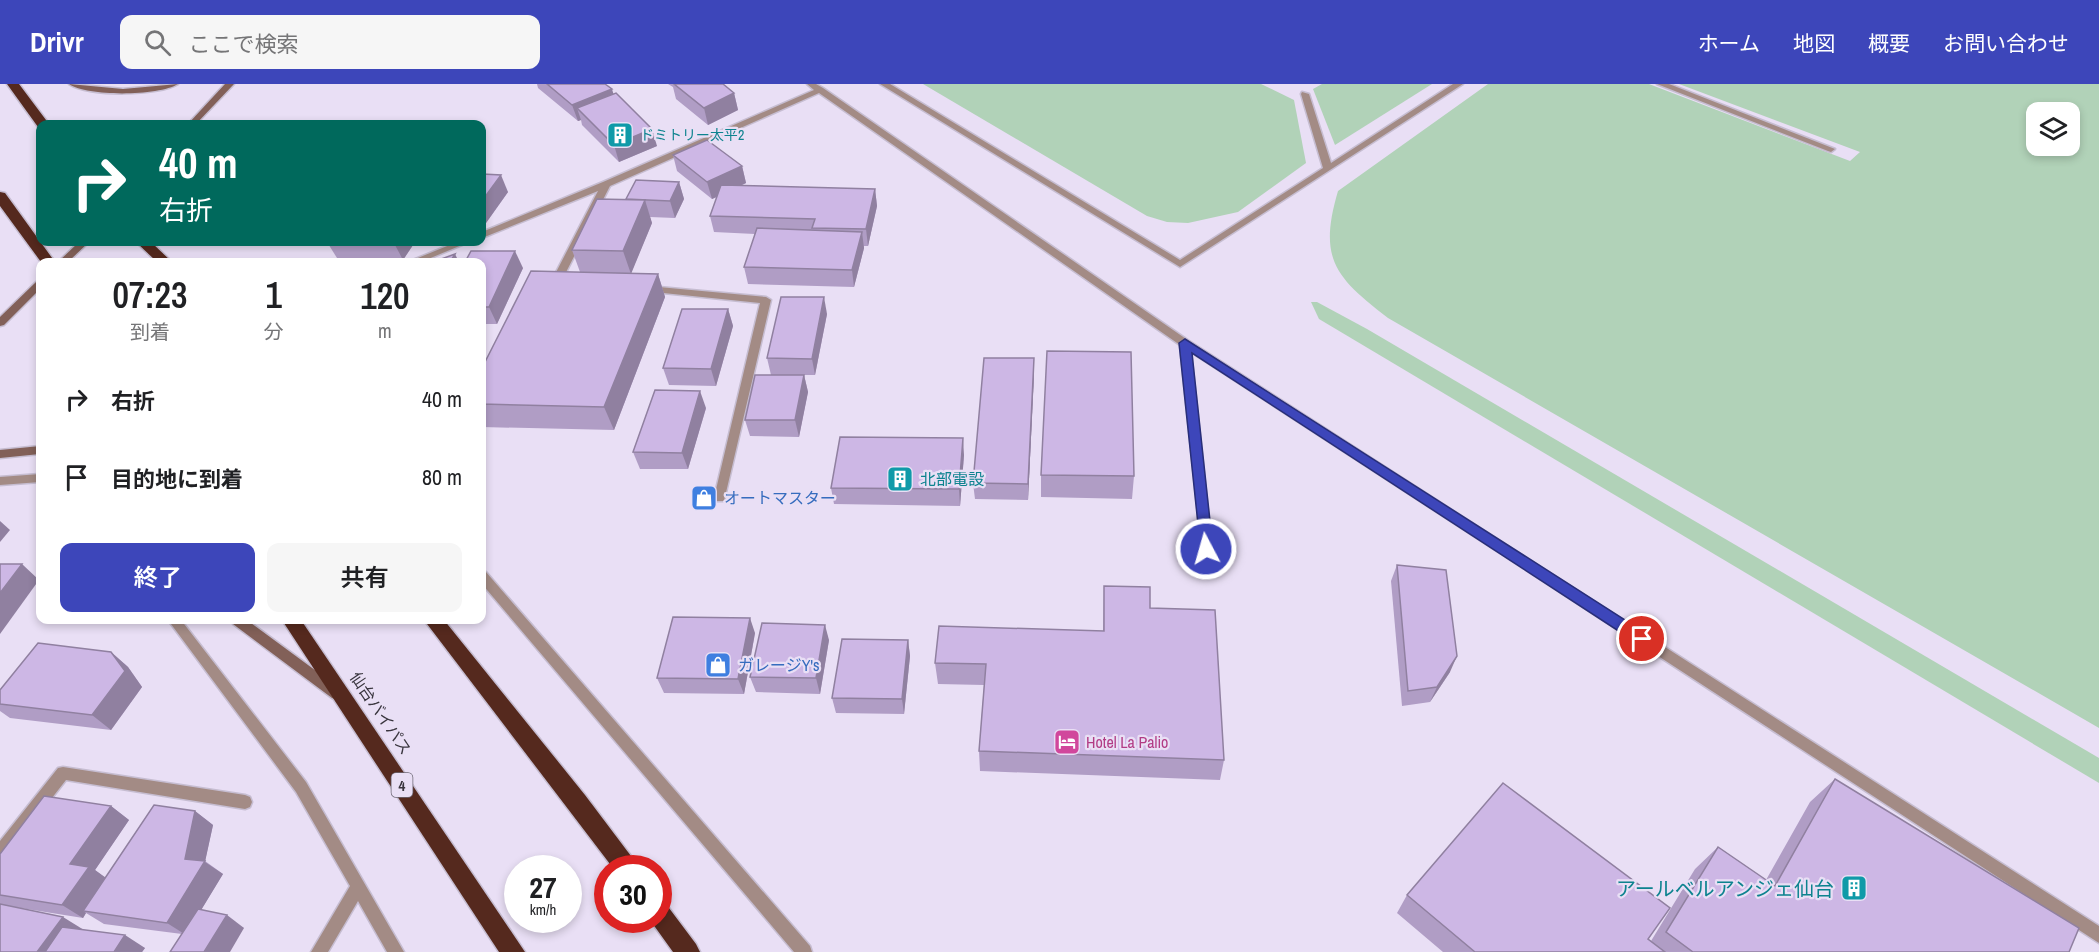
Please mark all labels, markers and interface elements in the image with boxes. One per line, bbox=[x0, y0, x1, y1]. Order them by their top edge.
search box bbox=[120, 15, 540, 69]
text: Drivr bbox=[30, 23, 84, 61]
icon: search bbox=[141, 26, 174, 59]
text: ここで検索 bbox=[189, 29, 299, 59]
text: ホーム bbox=[1698, 29, 1760, 58]
text: 地図 bbox=[1793, 29, 1835, 58]
text: 概要 bbox=[1868, 29, 1910, 58]
text: お問い合わせ bbox=[1943, 29, 2069, 58]
map controls bbox=[2026, 102, 2080, 156]
button: layers bbox=[2026, 102, 2080, 156]
building icon: ドミトリー太平2 bbox=[605, 120, 635, 150]
place label: ドミトリー太平2 bbox=[640, 126, 744, 144]
text: 40 m bbox=[159, 135, 238, 191]
icon: right bbox=[60, 144, 138, 222]
text: 右折 bbox=[159, 192, 213, 228]
text: 07:23 bbox=[112, 271, 187, 319]
text: 1 bbox=[266, 271, 282, 319]
text: 120 bbox=[360, 272, 410, 320]
text: m bbox=[378, 317, 392, 344]
text: 到着 bbox=[130, 318, 170, 345]
text: 分 bbox=[264, 318, 284, 345]
icon: right bbox=[60, 383, 93, 416]
text: 40 m bbox=[422, 384, 462, 414]
text: 右折 bbox=[111, 386, 155, 416]
icon: arrive bbox=[60, 461, 93, 494]
text: 80 m bbox=[422, 462, 462, 492]
text: 目的地に到着 bbox=[111, 464, 243, 494]
building icon: 北部電設 bbox=[885, 464, 915, 494]
place label: 北部電設 bbox=[920, 468, 984, 490]
shop icon: オートマスター bbox=[689, 483, 719, 513]
place label: オートマスター bbox=[724, 487, 836, 509]
position arrow bbox=[1174, 517, 1238, 581]
button: 終了 bbox=[60, 543, 255, 612]
button: 共有 bbox=[267, 543, 462, 612]
pin bbox=[1616, 613, 1667, 664]
icon: arrive bbox=[1625, 622, 1658, 655]
shop icon: ガレージY's bbox=[703, 650, 733, 680]
place label: ガレージY's bbox=[738, 654, 820, 676]
street label: 仙台バイパス bbox=[345, 667, 417, 759]
hotel icon: Hotel La Palio bbox=[1052, 727, 1082, 757]
place label: Hotel La Palio bbox=[1086, 731, 1168, 753]
road number: 4 bbox=[392, 773, 412, 797]
speed limit sign: 30 bbox=[594, 855, 672, 933]
text: 27 bbox=[529, 867, 557, 907]
building icon: アールベルアンジェ仙台 bbox=[1839, 873, 1869, 903]
place label: アールベルアンジェ仙台 bbox=[1616, 875, 1834, 902]
text: km/h bbox=[530, 899, 556, 920]

